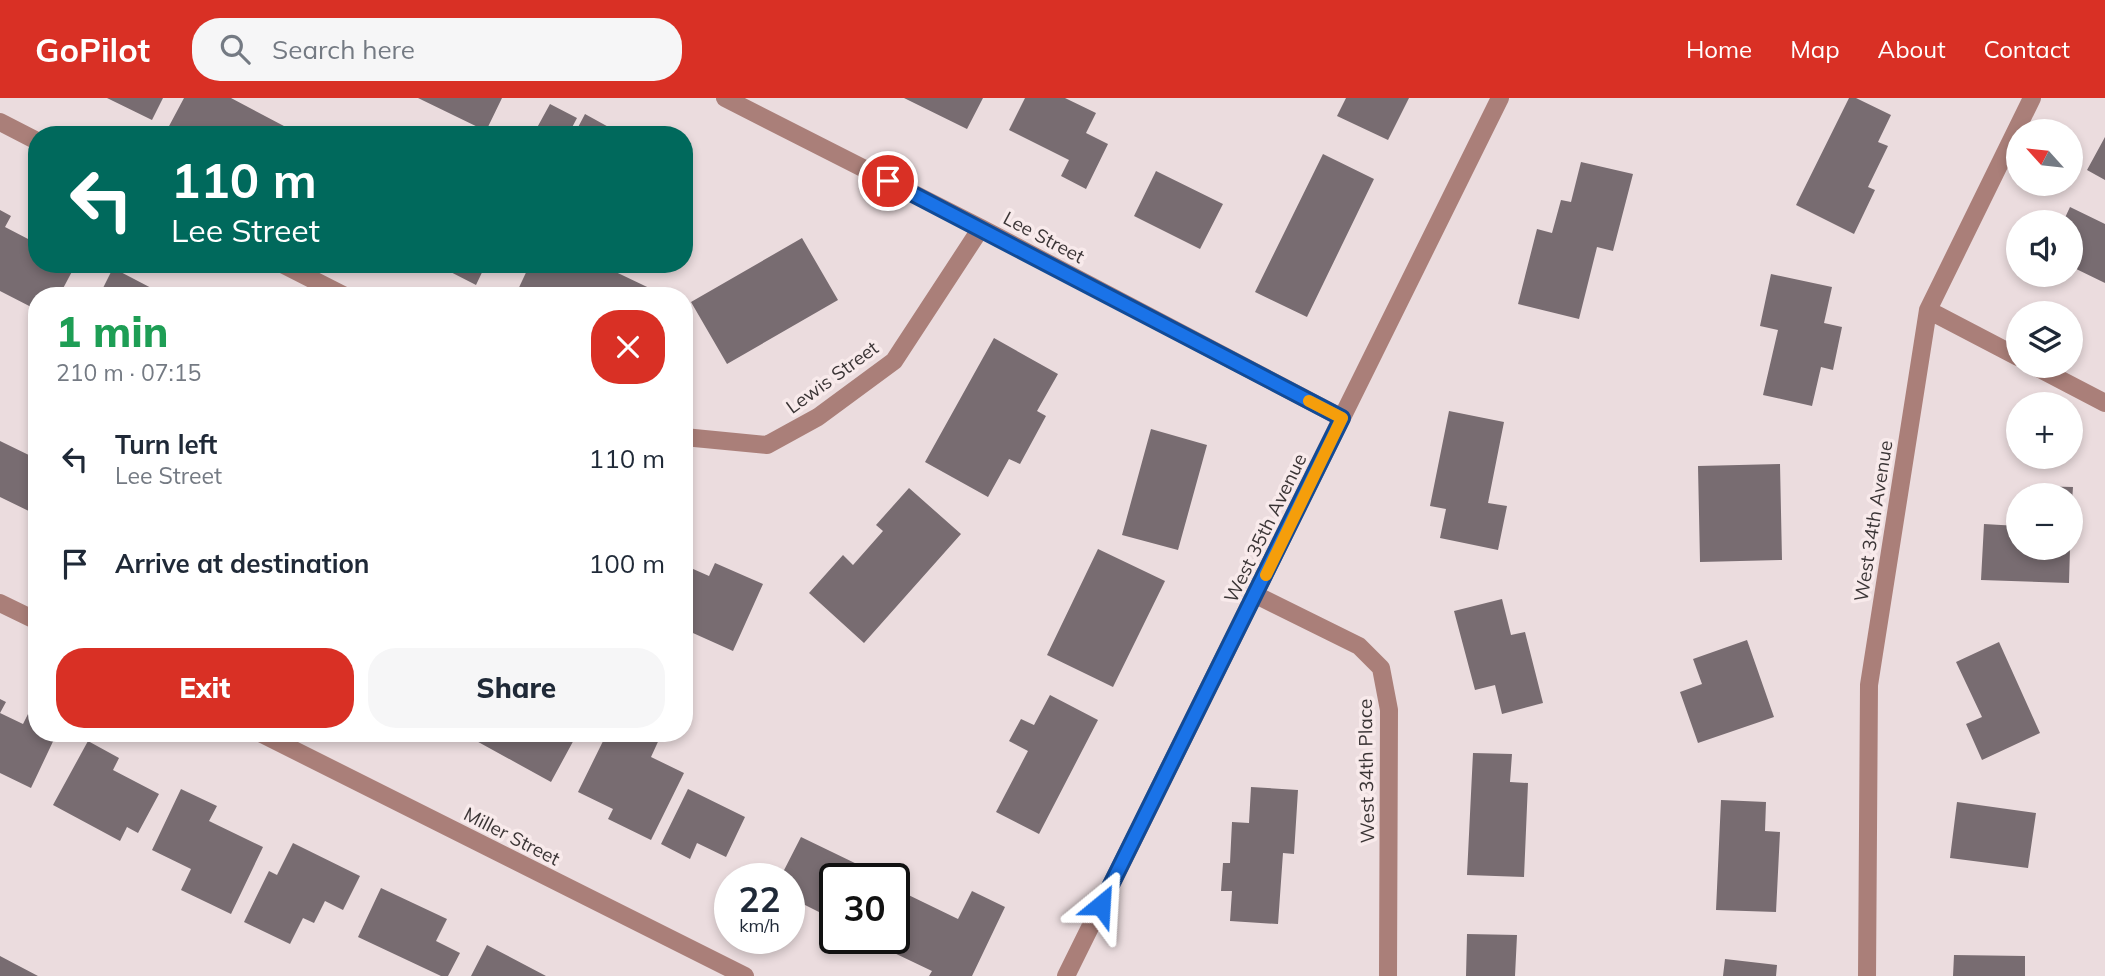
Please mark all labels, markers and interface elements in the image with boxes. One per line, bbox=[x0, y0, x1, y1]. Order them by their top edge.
search box bbox=[192, 18, 682, 81]
text: GoPilot bbox=[35, 29, 150, 70]
icon: search bbox=[216, 30, 254, 68]
text: Search here bbox=[272, 33, 415, 66]
text: Home bbox=[1686, 34, 1752, 64]
text: Map bbox=[1790, 34, 1840, 64]
text: About bbox=[1878, 34, 1946, 64]
text: Contact bbox=[1984, 34, 2070, 64]
north arrow bbox=[2006, 119, 2082, 196]
map controls bbox=[2006, 119, 2083, 560]
text: 110 m bbox=[171, 149, 317, 210]
pin bbox=[858, 151, 918, 211]
icon: left bbox=[56, 154, 147, 245]
icon: arrive bbox=[869, 162, 907, 200]
street label: Lee Street bbox=[999, 206, 1089, 269]
text: Lee Street bbox=[171, 210, 320, 250]
button: sound bbox=[2006, 210, 2083, 287]
button: layers bbox=[2006, 301, 2083, 378]
text: 1 min bbox=[56, 305, 169, 358]
button: close bbox=[591, 310, 665, 384]
street label: Lewis Street bbox=[781, 335, 883, 419]
text: 210 m · 07:15 bbox=[56, 358, 201, 387]
button: + bbox=[2006, 392, 2083, 469]
text: Turn left bbox=[115, 428, 217, 461]
street label: West 34th Avenue bbox=[1848, 439, 1898, 603]
icon: left bbox=[56, 440, 94, 478]
text: 110 m bbox=[589, 442, 665, 475]
street label: West 35th Avenue bbox=[1218, 449, 1312, 607]
text: Lee Street bbox=[115, 461, 222, 490]
button: − bbox=[2006, 483, 2083, 560]
icon: arrive bbox=[56, 545, 94, 583]
text: Arrive at destination bbox=[115, 547, 370, 580]
text: 100 m bbox=[589, 547, 665, 580]
button: Exit bbox=[56, 648, 354, 728]
button: Share bbox=[368, 648, 665, 728]
street label: West 34th Place bbox=[1353, 698, 1379, 844]
street label: Miller Street bbox=[460, 802, 564, 871]
speed limit sign: 30 bbox=[819, 863, 910, 954]
position arrow bbox=[1064, 868, 1138, 942]
text: 22 bbox=[738, 877, 781, 921]
text: km/h bbox=[739, 914, 780, 937]

